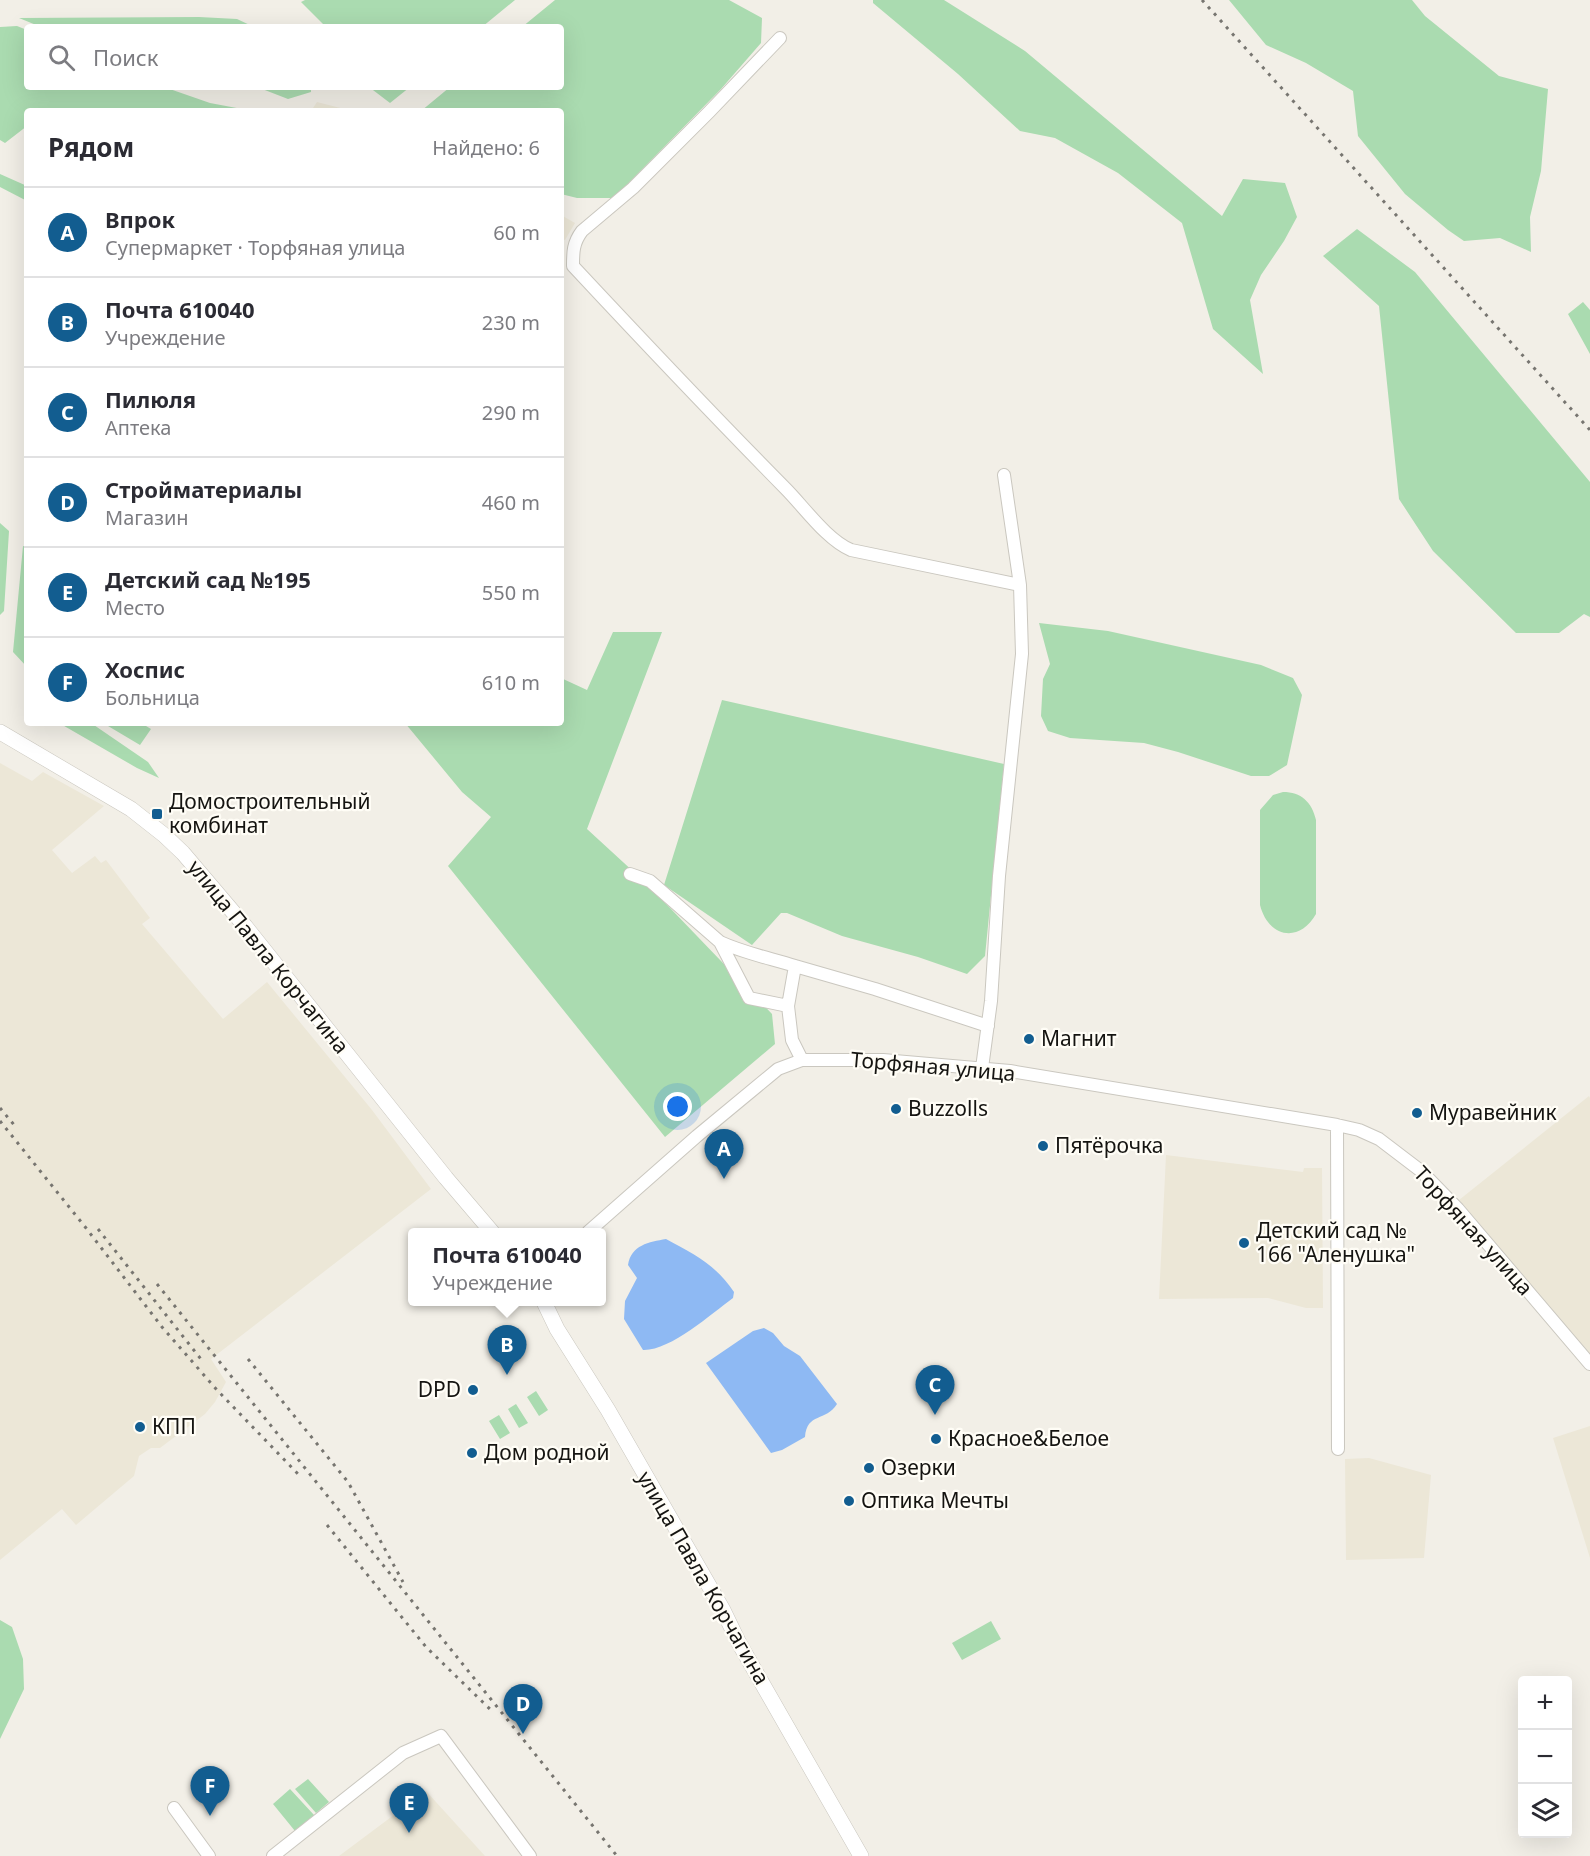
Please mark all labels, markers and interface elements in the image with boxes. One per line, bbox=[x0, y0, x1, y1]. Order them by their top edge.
search box bbox=[24, 24, 564, 90]
icon: search bbox=[45, 41, 78, 74]
text: Поиск bbox=[93, 42, 158, 72]
text: Рядом bbox=[48, 129, 134, 165]
text: Найдено: 6 bbox=[432, 134, 540, 161]
text: Впрок bbox=[105, 204, 175, 234]
text: A bbox=[61, 219, 74, 246]
text: 60 m bbox=[493, 219, 540, 246]
text: Супермаркет · Торфяная улица bbox=[105, 234, 405, 261]
text: Почта 610040 bbox=[105, 294, 255, 324]
text: B bbox=[61, 309, 74, 336]
text: 230 m bbox=[482, 309, 540, 336]
text: Учреждение bbox=[105, 324, 226, 351]
text: Пилюля bbox=[105, 384, 196, 414]
text: C bbox=[61, 399, 74, 426]
text: 290 m bbox=[482, 399, 540, 426]
text: Аптека bbox=[105, 414, 171, 441]
text: Стройматериалы bbox=[105, 474, 302, 504]
text: D bbox=[60, 489, 75, 516]
text: 460 m bbox=[482, 489, 540, 516]
text: Магазин bbox=[105, 504, 189, 531]
text: Детский сад №195 bbox=[105, 564, 311, 594]
text: E bbox=[62, 579, 73, 606]
text: 550 m bbox=[482, 579, 540, 606]
text: Место bbox=[105, 594, 165, 621]
text: Хоспис bbox=[105, 654, 185, 684]
text: F bbox=[62, 669, 73, 696]
text: 610 m bbox=[482, 669, 540, 696]
text: Больница bbox=[105, 684, 200, 711]
place label: Домостроительный комбинат bbox=[169, 787, 371, 839]
marker: Домостроительный комбинат bbox=[150, 807, 164, 821]
street label: улица Павла Корчагина bbox=[182, 854, 356, 1059]
place label: Магнит bbox=[1041, 1024, 1117, 1052]
marker: Магнит bbox=[1022, 1032, 1036, 1046]
street label: Торфяная улица bbox=[850, 1045, 1017, 1087]
your location bbox=[663, 1092, 692, 1121]
place label: Buzzolls bbox=[908, 1094, 988, 1122]
place label: Муравейник bbox=[1429, 1098, 1557, 1126]
marker: Buzzolls bbox=[889, 1102, 903, 1116]
marker: Муравейник bbox=[1410, 1106, 1424, 1120]
pin: A bbox=[704, 1130, 744, 1179]
place label: Пятёрочка bbox=[1055, 1131, 1163, 1159]
marker: Пятёрочка bbox=[1036, 1139, 1050, 1153]
street label: Торфяная улица bbox=[1408, 1160, 1539, 1301]
place label: Детский сад № 166 "Аленушка" bbox=[1256, 1216, 1415, 1268]
popup bbox=[408, 1228, 606, 1306]
marker: Детский сад № 166 "Аленушка" bbox=[1237, 1236, 1251, 1250]
text: Почта 610040 bbox=[432, 1239, 582, 1269]
text: Учреждение bbox=[432, 1269, 553, 1296]
pin: B bbox=[488, 1326, 526, 1375]
pin: C bbox=[916, 1366, 954, 1415]
place label: DPD bbox=[418, 1375, 461, 1403]
marker: DPD bbox=[466, 1383, 480, 1397]
place label: КПП bbox=[152, 1412, 196, 1440]
marker: КПП bbox=[133, 1420, 147, 1434]
place label: Красное&Белое bbox=[948, 1424, 1109, 1452]
marker: Красное&Белое bbox=[929, 1432, 943, 1446]
place label: Дом родной bbox=[484, 1438, 610, 1466]
marker: Дом родной bbox=[465, 1446, 479, 1460]
place label: Озерки bbox=[881, 1453, 956, 1481]
marker: Озерки bbox=[862, 1461, 876, 1475]
street label: улица Павла Корчагина bbox=[631, 1466, 776, 1689]
place label: Оптика Мечты bbox=[861, 1486, 1009, 1514]
marker: Оптика Мечты bbox=[842, 1494, 856, 1508]
map controls bbox=[1518, 1676, 1572, 1838]
button: + bbox=[1518, 1676, 1572, 1730]
pin: D bbox=[504, 1684, 542, 1734]
button: − bbox=[1518, 1730, 1572, 1784]
pin: F bbox=[190, 1766, 230, 1816]
pin: E bbox=[390, 1784, 428, 1833]
button: layers bbox=[1518, 1784, 1572, 1838]

